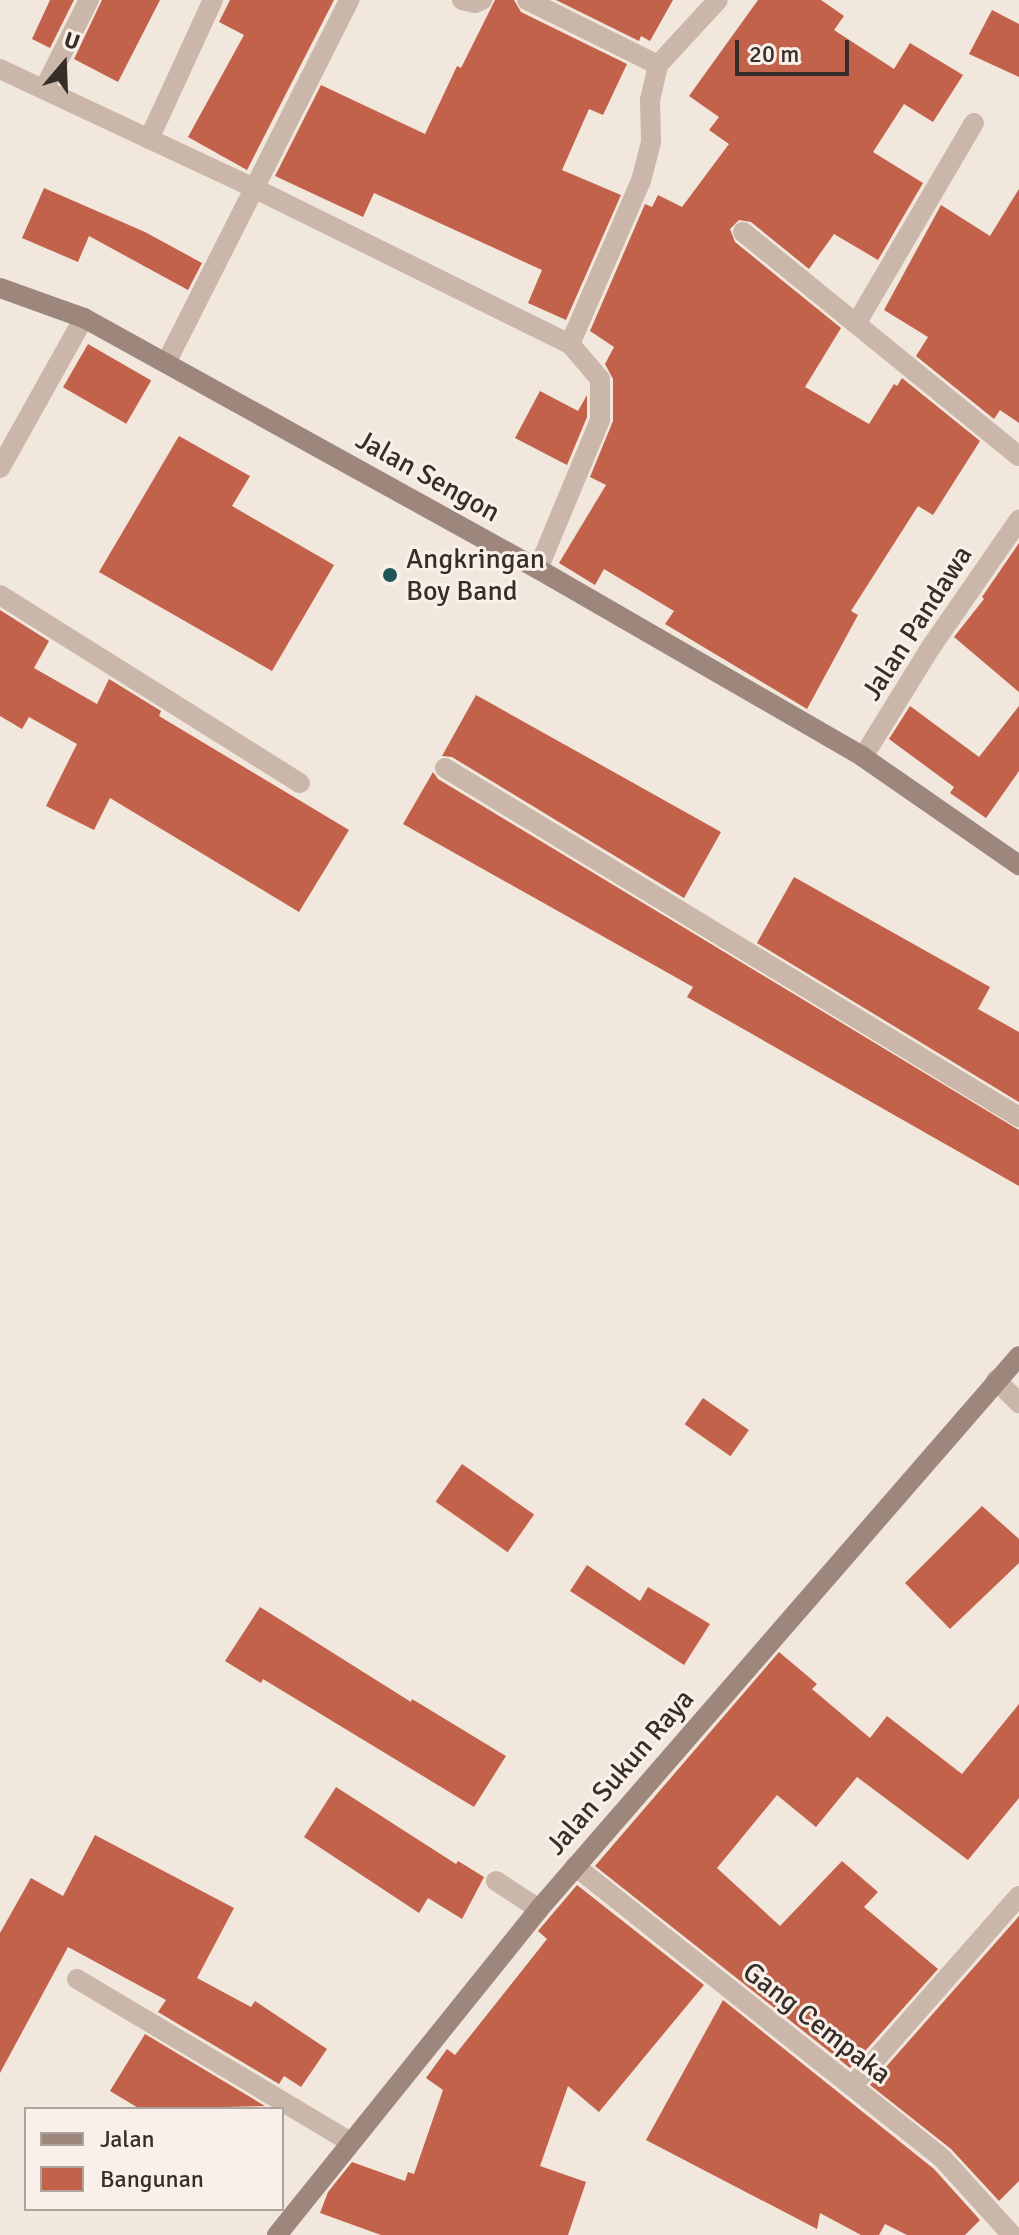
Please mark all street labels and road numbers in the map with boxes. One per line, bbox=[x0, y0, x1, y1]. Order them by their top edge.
street label: Jalan Sengon bbox=[350, 423, 506, 529]
street label: Jalan Pandawa bbox=[855, 539, 979, 707]
street label: Jalan Sukun Raya bbox=[539, 1682, 701, 1862]
street label: Gang Cempaka bbox=[736, 1955, 898, 2091]

